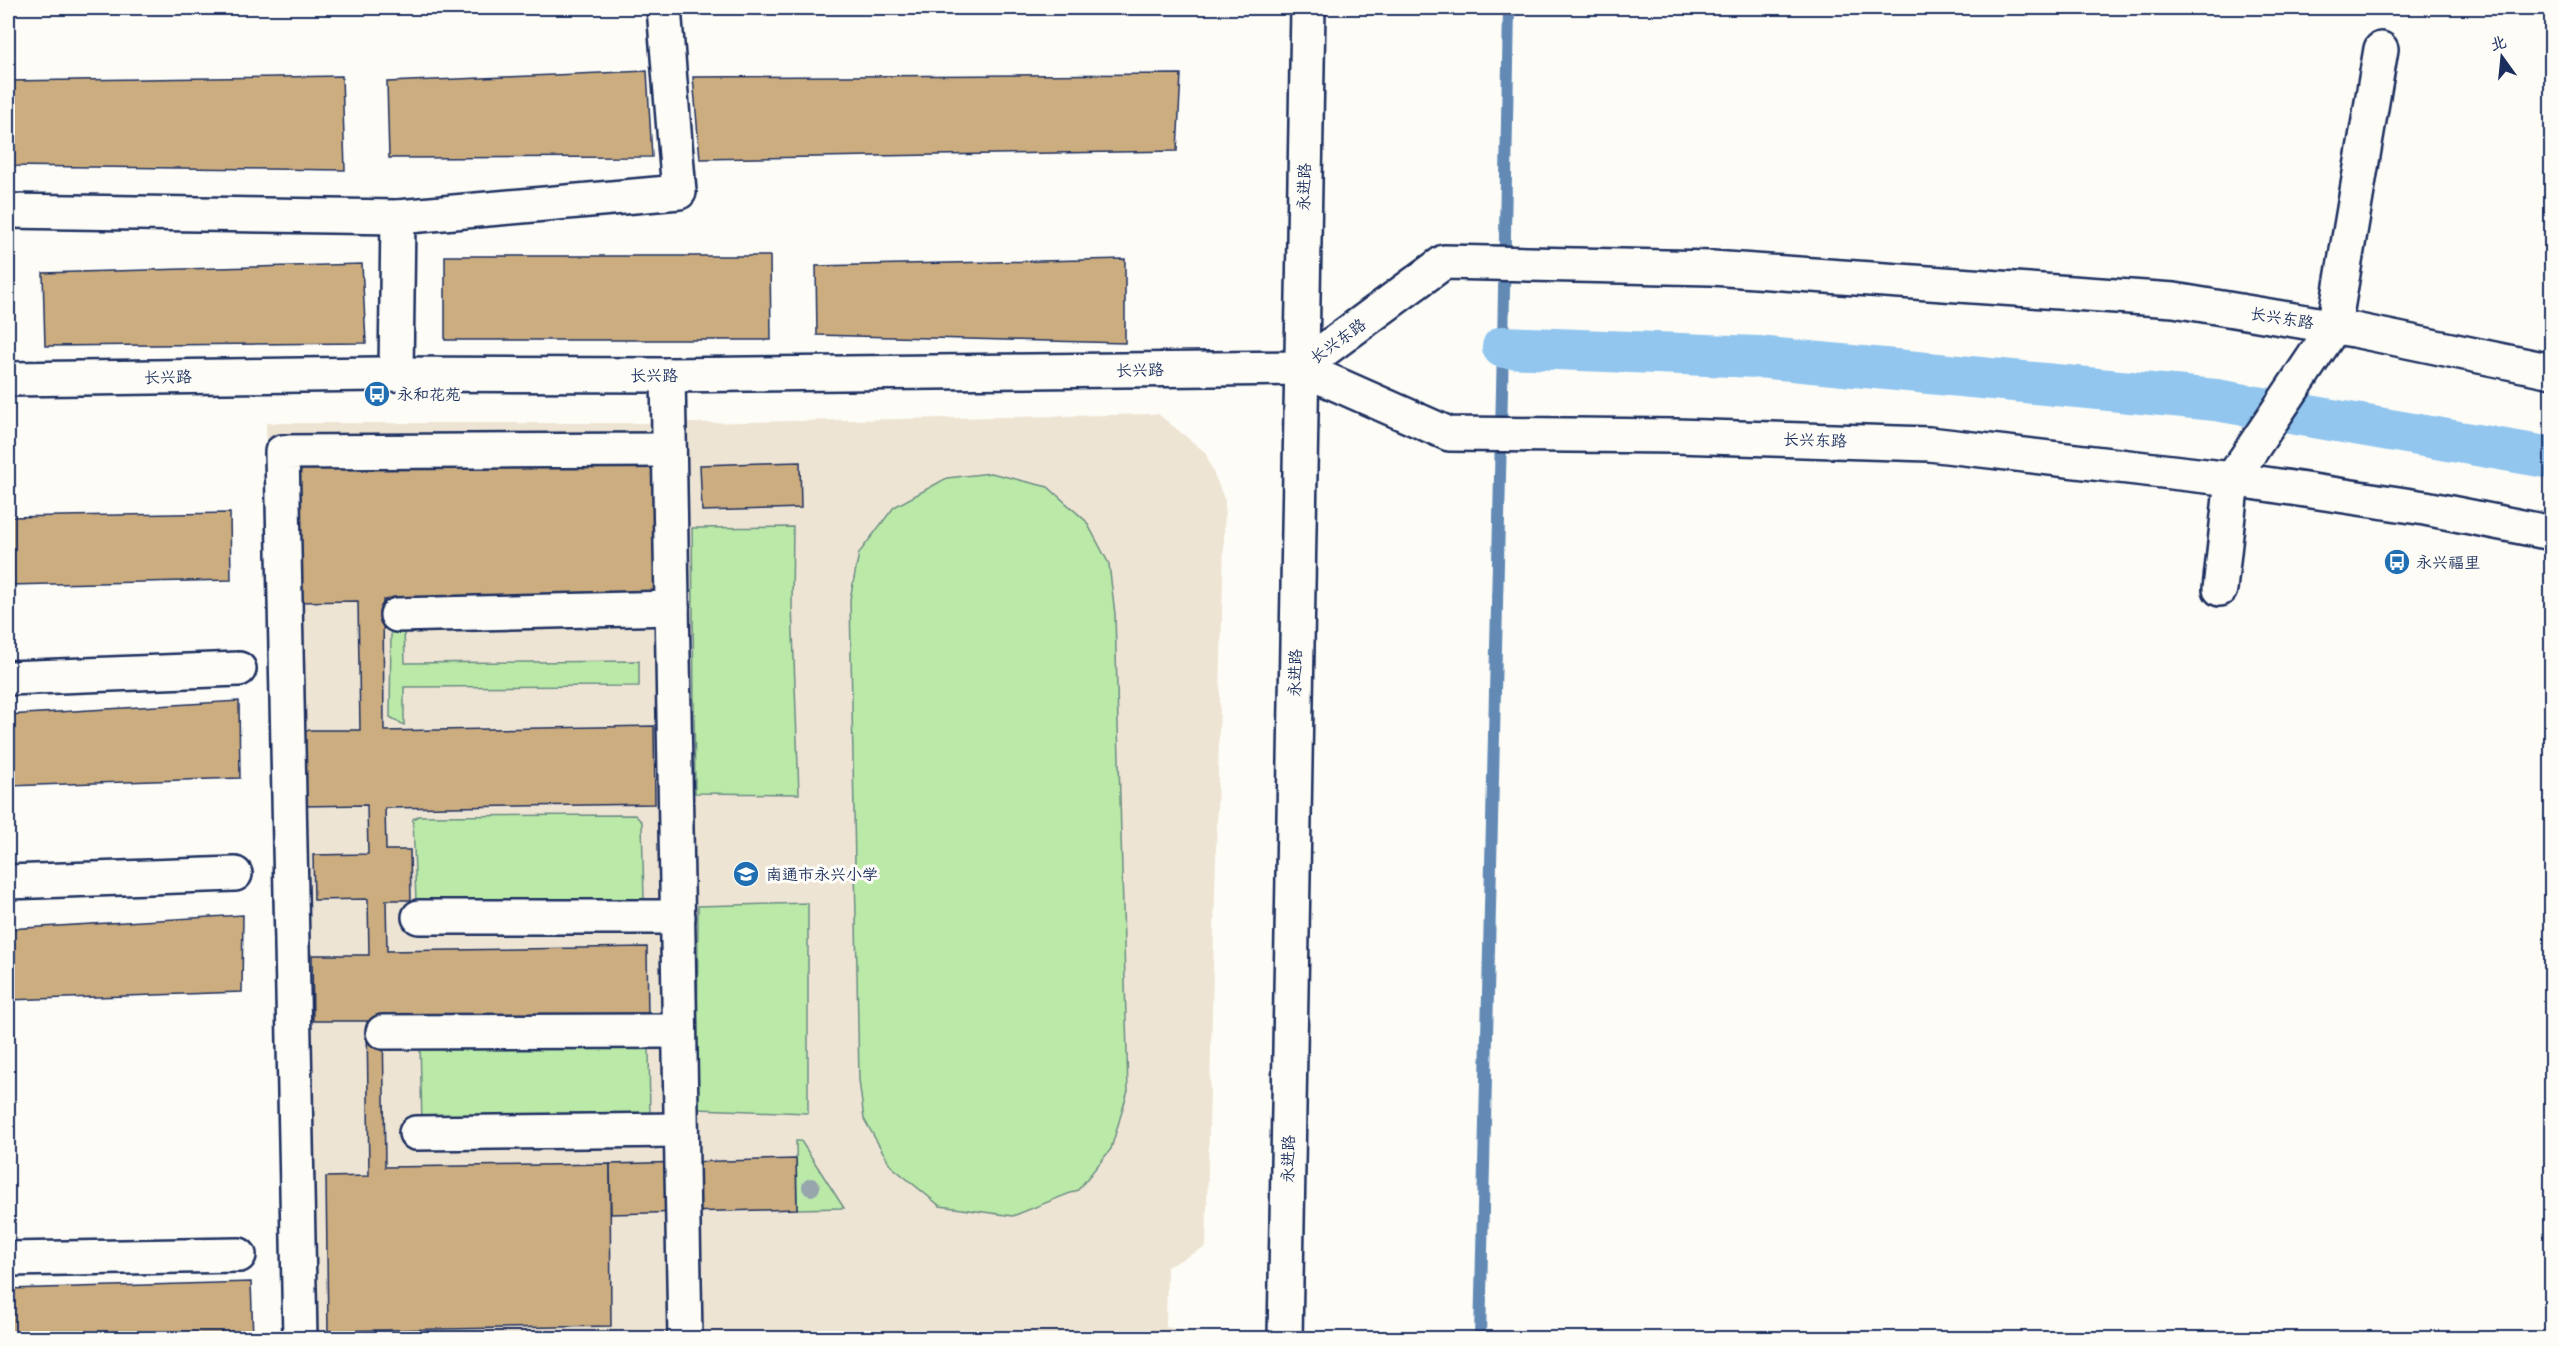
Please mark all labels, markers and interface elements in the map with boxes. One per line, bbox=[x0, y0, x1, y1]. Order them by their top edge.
north arrow bbox=[2472, 27, 2532, 87]
text: 北 bbox=[2488, 31, 2509, 55]
street label: 永进路 bbox=[1293, 163, 1315, 211]
street label: 长兴东路 bbox=[2249, 303, 2315, 333]
street label: 长兴东路 bbox=[1306, 314, 1370, 368]
street label: 长兴路 bbox=[1116, 359, 1164, 381]
street label: 长兴路 bbox=[630, 365, 678, 386]
street label: 长兴路 bbox=[144, 366, 192, 388]
bus stop icon: 永和花苑 bbox=[362, 379, 392, 409]
place label: 永和花苑 bbox=[397, 384, 461, 405]
street label: 长兴东路 bbox=[1783, 428, 1847, 452]
bus stop icon: 永兴福里 bbox=[2382, 547, 2412, 577]
place label: 永兴福里 bbox=[2416, 552, 2480, 573]
street label: 永进路 bbox=[1284, 649, 1306, 697]
school or university icon: 南通市永兴小学 bbox=[731, 859, 761, 889]
place label: 南通市永兴小学 bbox=[766, 864, 878, 885]
street label: 永进路 bbox=[1277, 1135, 1299, 1183]

